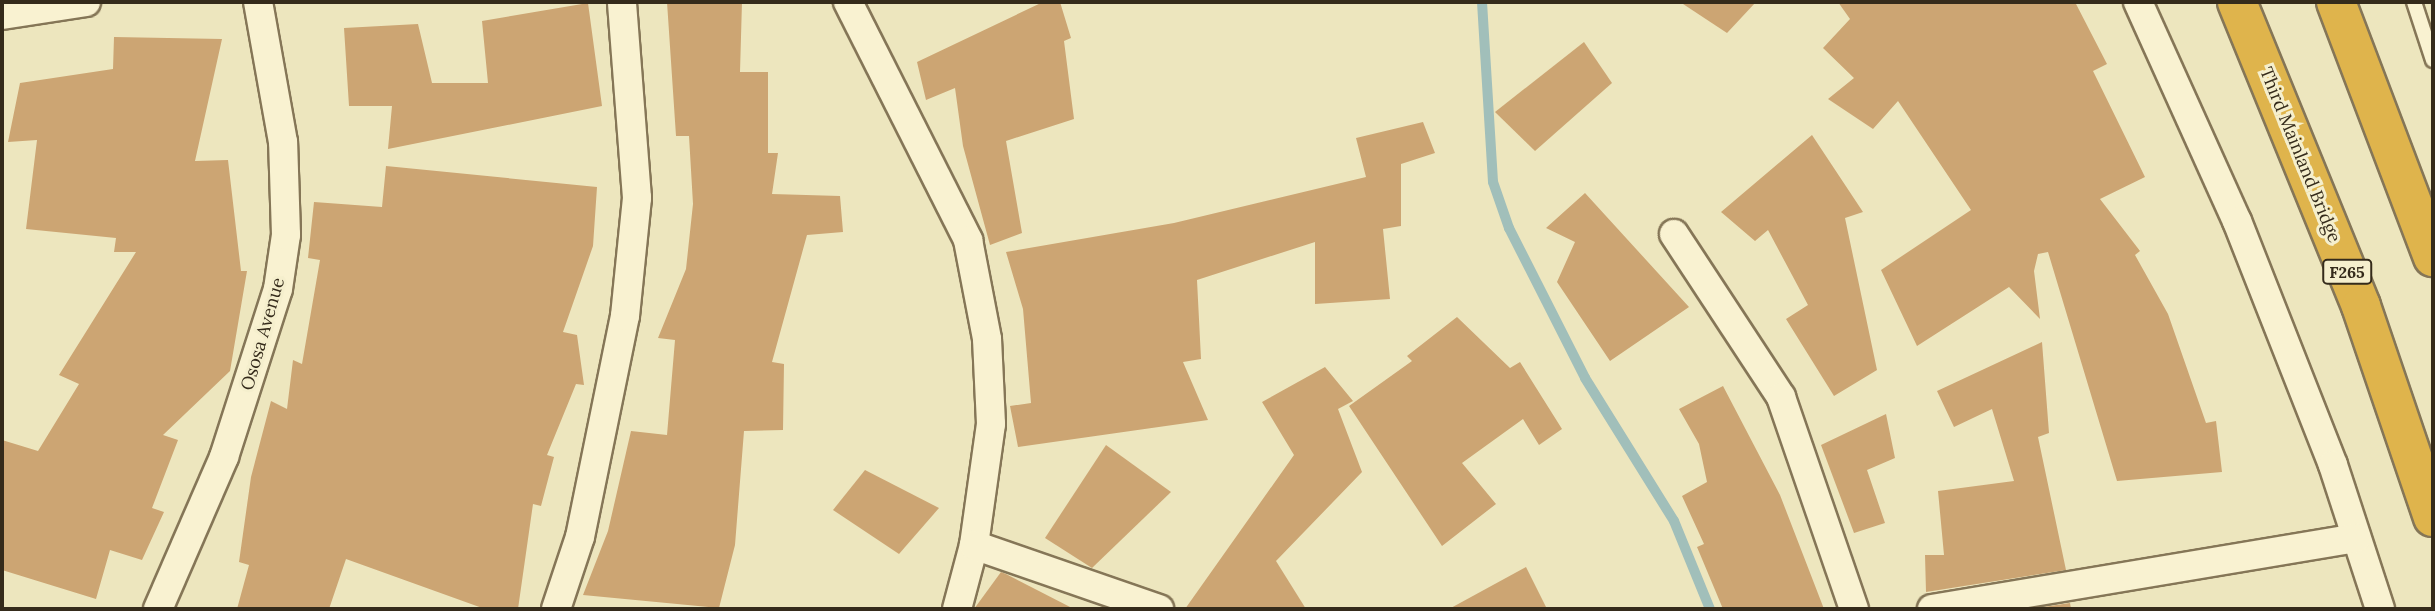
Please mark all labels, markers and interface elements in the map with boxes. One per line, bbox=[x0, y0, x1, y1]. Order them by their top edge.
street label: Third Mainland Bridge bbox=[2255, 64, 2345, 246]
road number: F265 bbox=[2321, 260, 2373, 284]
street label: Ososa Avenue bbox=[237, 275, 289, 393]

